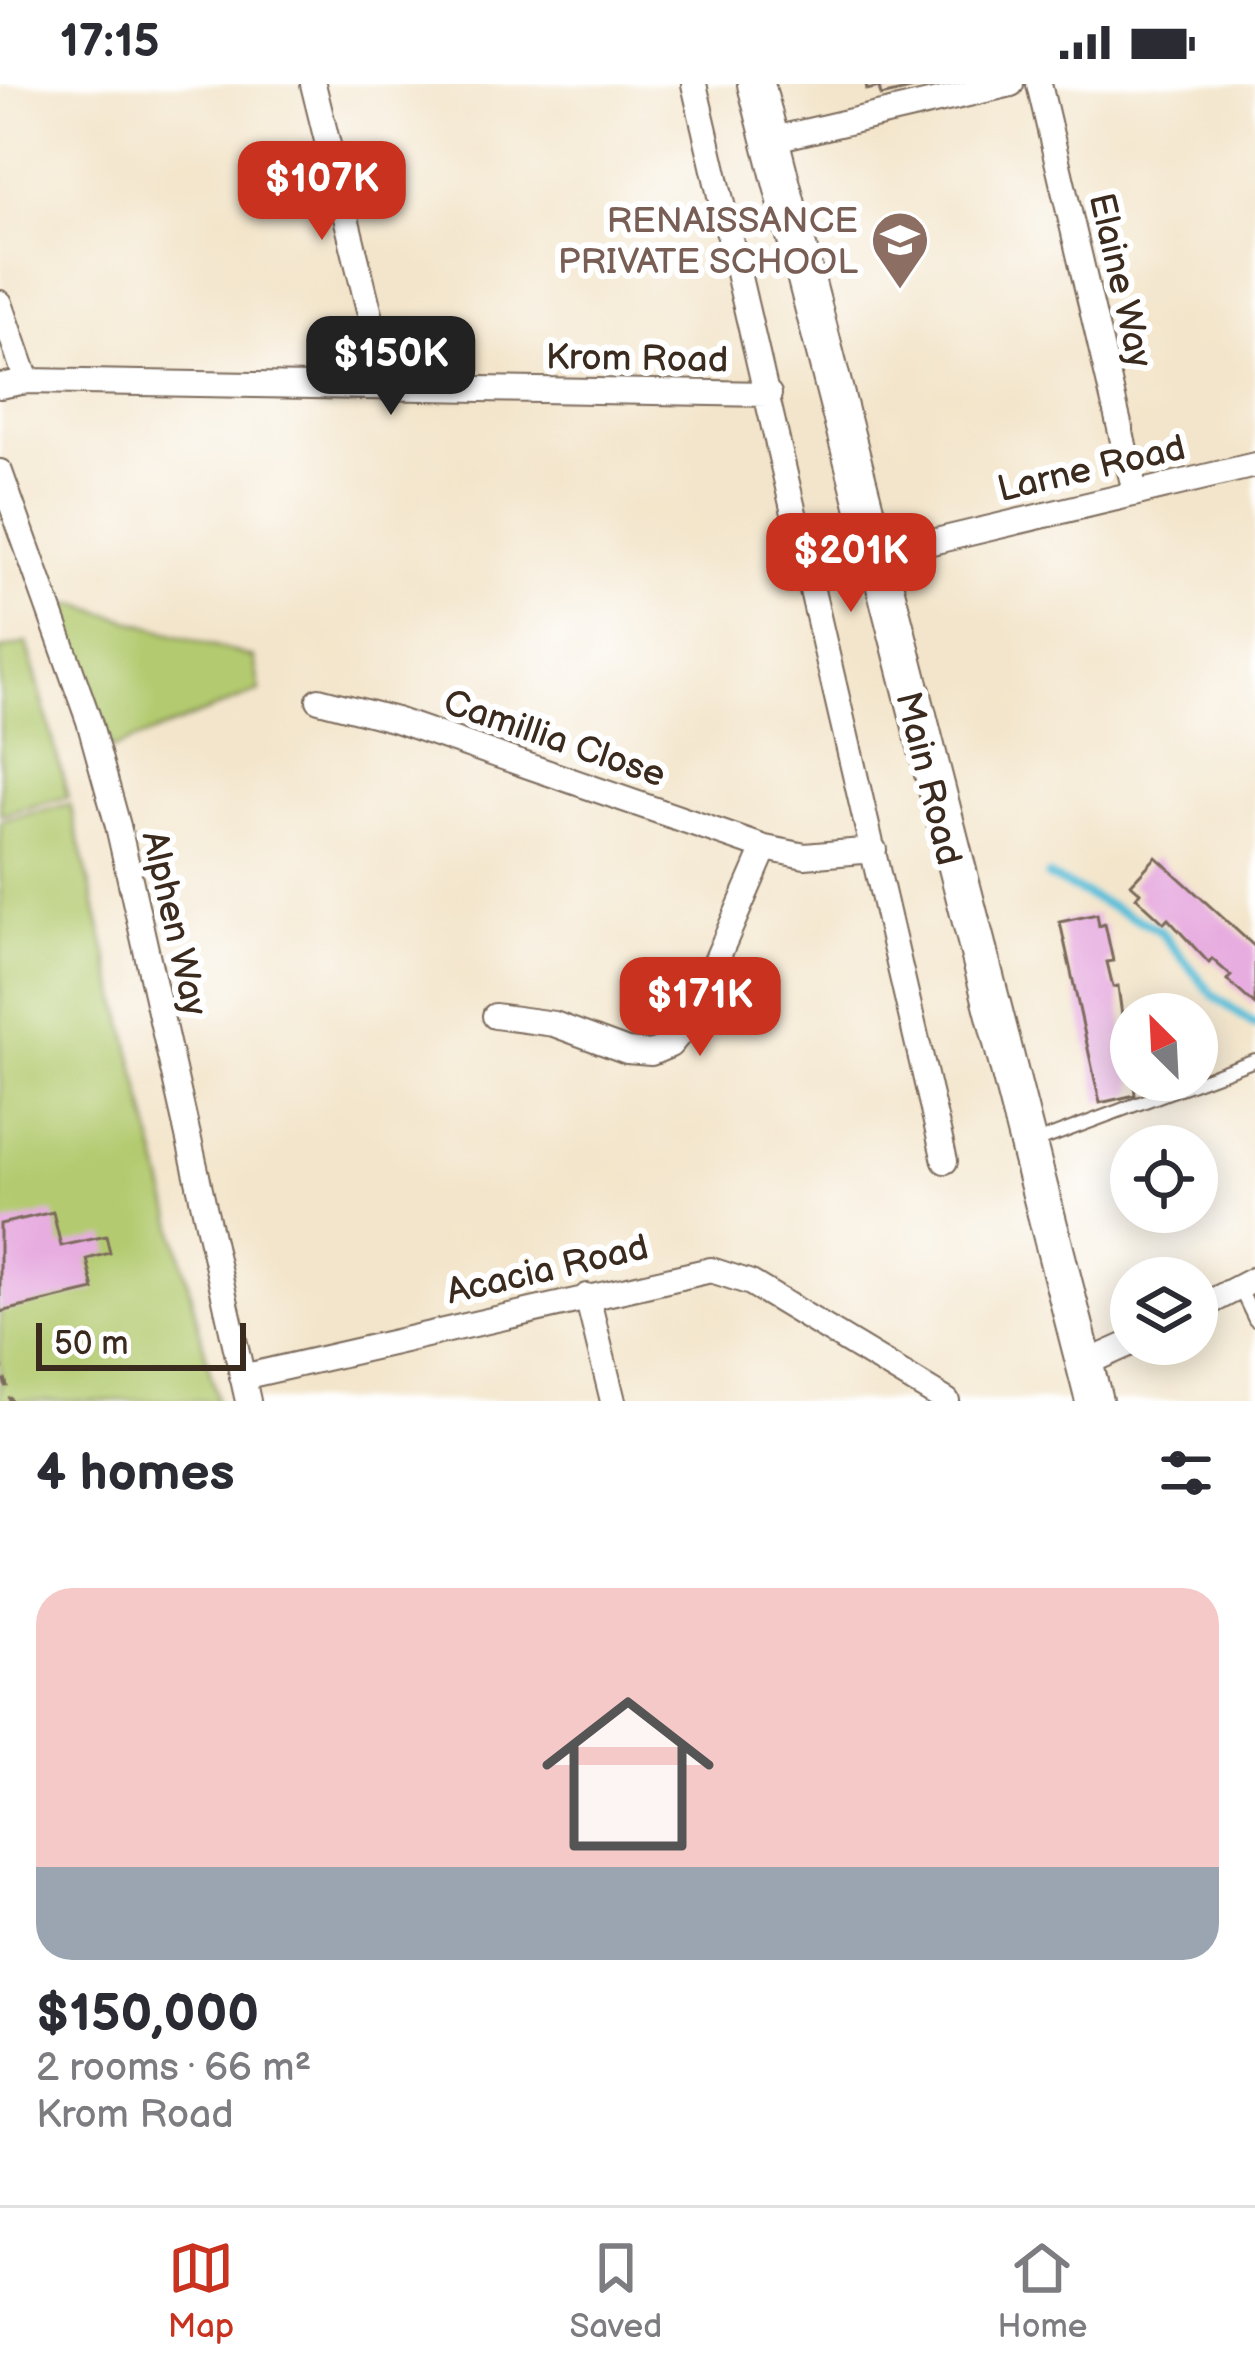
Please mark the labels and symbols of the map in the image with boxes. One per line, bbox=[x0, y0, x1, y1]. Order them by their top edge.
pin: $107K bbox=[238, 141, 406, 243]
street label: Elaine Way bbox=[1079, 189, 1161, 373]
place label: RENAISSANCE PRIVATE SCHOOL bbox=[558, 200, 858, 284]
school or university icon: RENAISSANCE PRIVATE SCHOOL bbox=[869, 209, 931, 291]
pin: $150K bbox=[307, 316, 475, 418]
street label: Krom Road bbox=[545, 336, 729, 383]
street label: Larne Road bbox=[993, 427, 1190, 512]
pin: $201K bbox=[767, 513, 935, 615]
street label: Camillia Close bbox=[438, 681, 671, 797]
street label: Main Road bbox=[885, 688, 970, 870]
street label: Alphen Way bbox=[131, 827, 216, 1021]
pin: $171K bbox=[616, 957, 784, 1059]
north arrow bbox=[1110, 993, 1218, 1101]
street label: Acacia Road bbox=[443, 1226, 653, 1315]
scale bar bbox=[36, 1317, 246, 1370]

